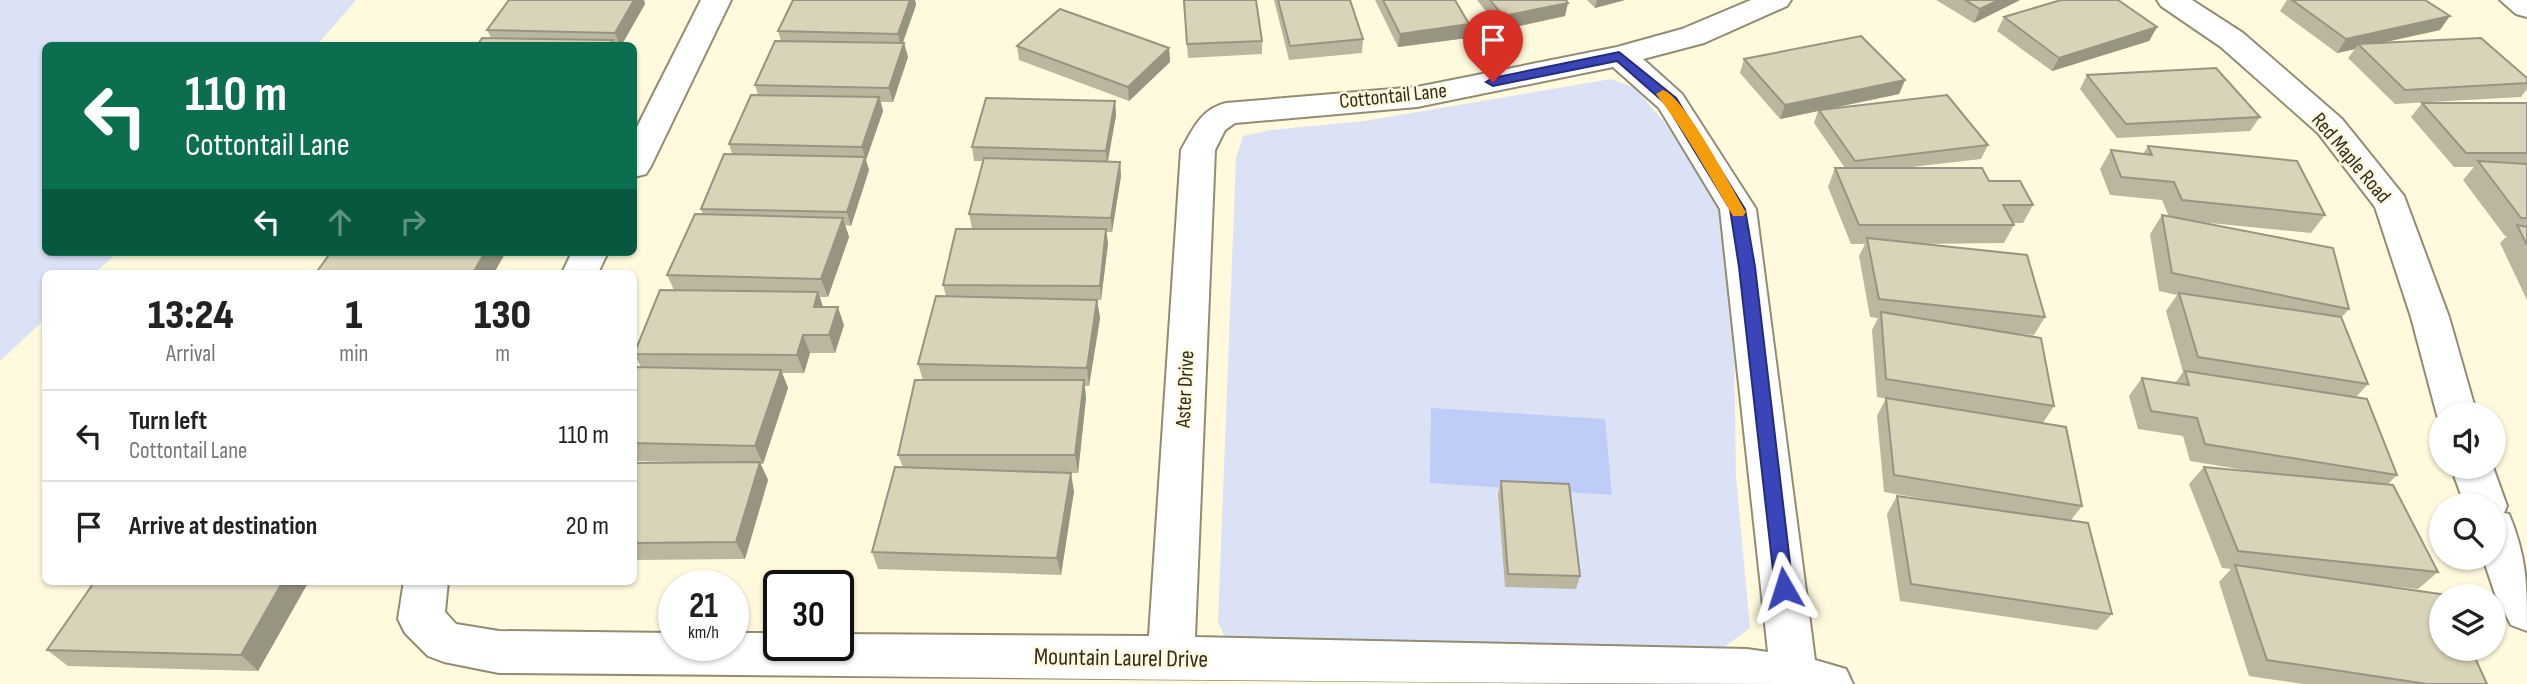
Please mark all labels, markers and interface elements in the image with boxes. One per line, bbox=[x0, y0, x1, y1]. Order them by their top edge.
pin bbox=[1463, 10, 1523, 82]
icon: arrive bbox=[1474, 21, 1512, 59]
text: 110 m bbox=[185, 66, 287, 125]
icon: left bbox=[70, 70, 161, 161]
street label: Cottontail Lane bbox=[1338, 78, 1448, 114]
street label: Red Maple Road bbox=[2306, 108, 2396, 208]
text: Cottontail Lane bbox=[185, 126, 350, 165]
icon: left bbox=[248, 203, 286, 241]
icon: ahead bbox=[321, 203, 359, 241]
icon: right bbox=[394, 203, 432, 241]
text: 13:24 bbox=[148, 290, 234, 341]
text: 1 bbox=[345, 290, 362, 341]
text: 130 bbox=[474, 290, 531, 341]
text: Arrival bbox=[166, 340, 215, 368]
text: min bbox=[339, 340, 368, 368]
text: m bbox=[495, 340, 510, 368]
street label: Aster Drive bbox=[1170, 350, 1200, 429]
map controls bbox=[2429, 402, 2506, 661]
button: sound bbox=[2429, 402, 2506, 479]
text: Turn left bbox=[129, 406, 207, 437]
icon: left bbox=[70, 417, 108, 455]
text: 110 m bbox=[558, 420, 609, 451]
text: Cottontail Lane bbox=[129, 437, 247, 465]
button: search bbox=[2429, 493, 2506, 570]
icon: arrive bbox=[70, 508, 108, 546]
text: Arrive at destination bbox=[129, 511, 317, 542]
text: 20 m bbox=[566, 511, 609, 542]
position arrow bbox=[1747, 551, 1821, 625]
speed limit sign: 30 bbox=[763, 570, 854, 661]
button: layers bbox=[2429, 584, 2506, 661]
text: 21 bbox=[689, 585, 718, 628]
text: km/h bbox=[688, 622, 719, 643]
street label: Mountain Laurel Drive bbox=[1034, 642, 1208, 674]

